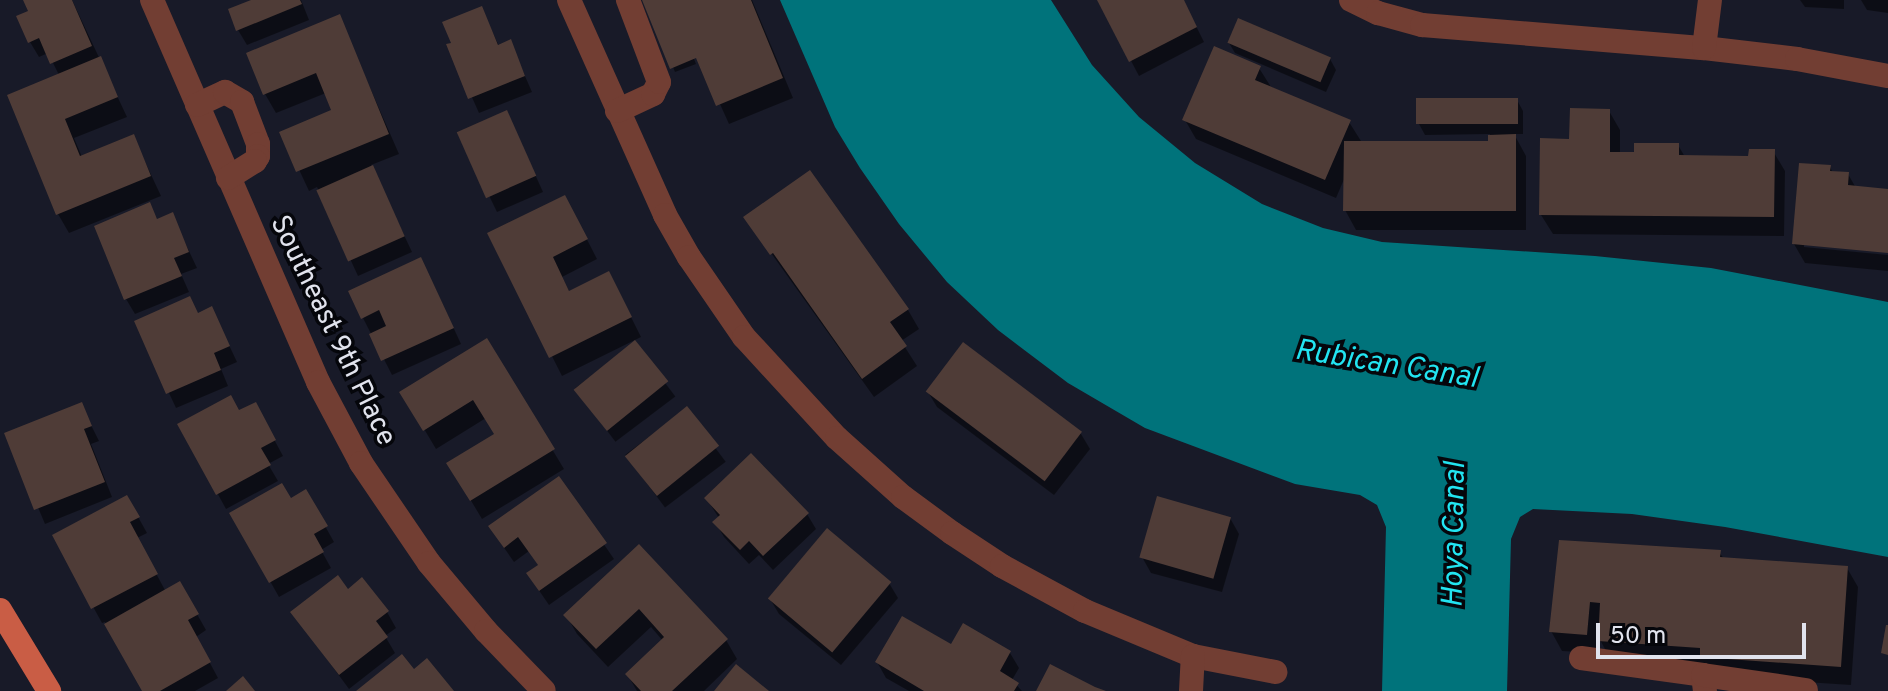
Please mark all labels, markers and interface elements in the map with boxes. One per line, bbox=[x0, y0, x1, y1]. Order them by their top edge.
street label: Southeast 9th Place bbox=[262, 210, 402, 452]
water label: Rubican Canal bbox=[1292, 334, 1480, 398]
water label: Hoya Canal bbox=[1437, 462, 1475, 608]
scale bar bbox=[1600, 607, 1810, 657]
text: 50 m bbox=[1610, 622, 1666, 652]

